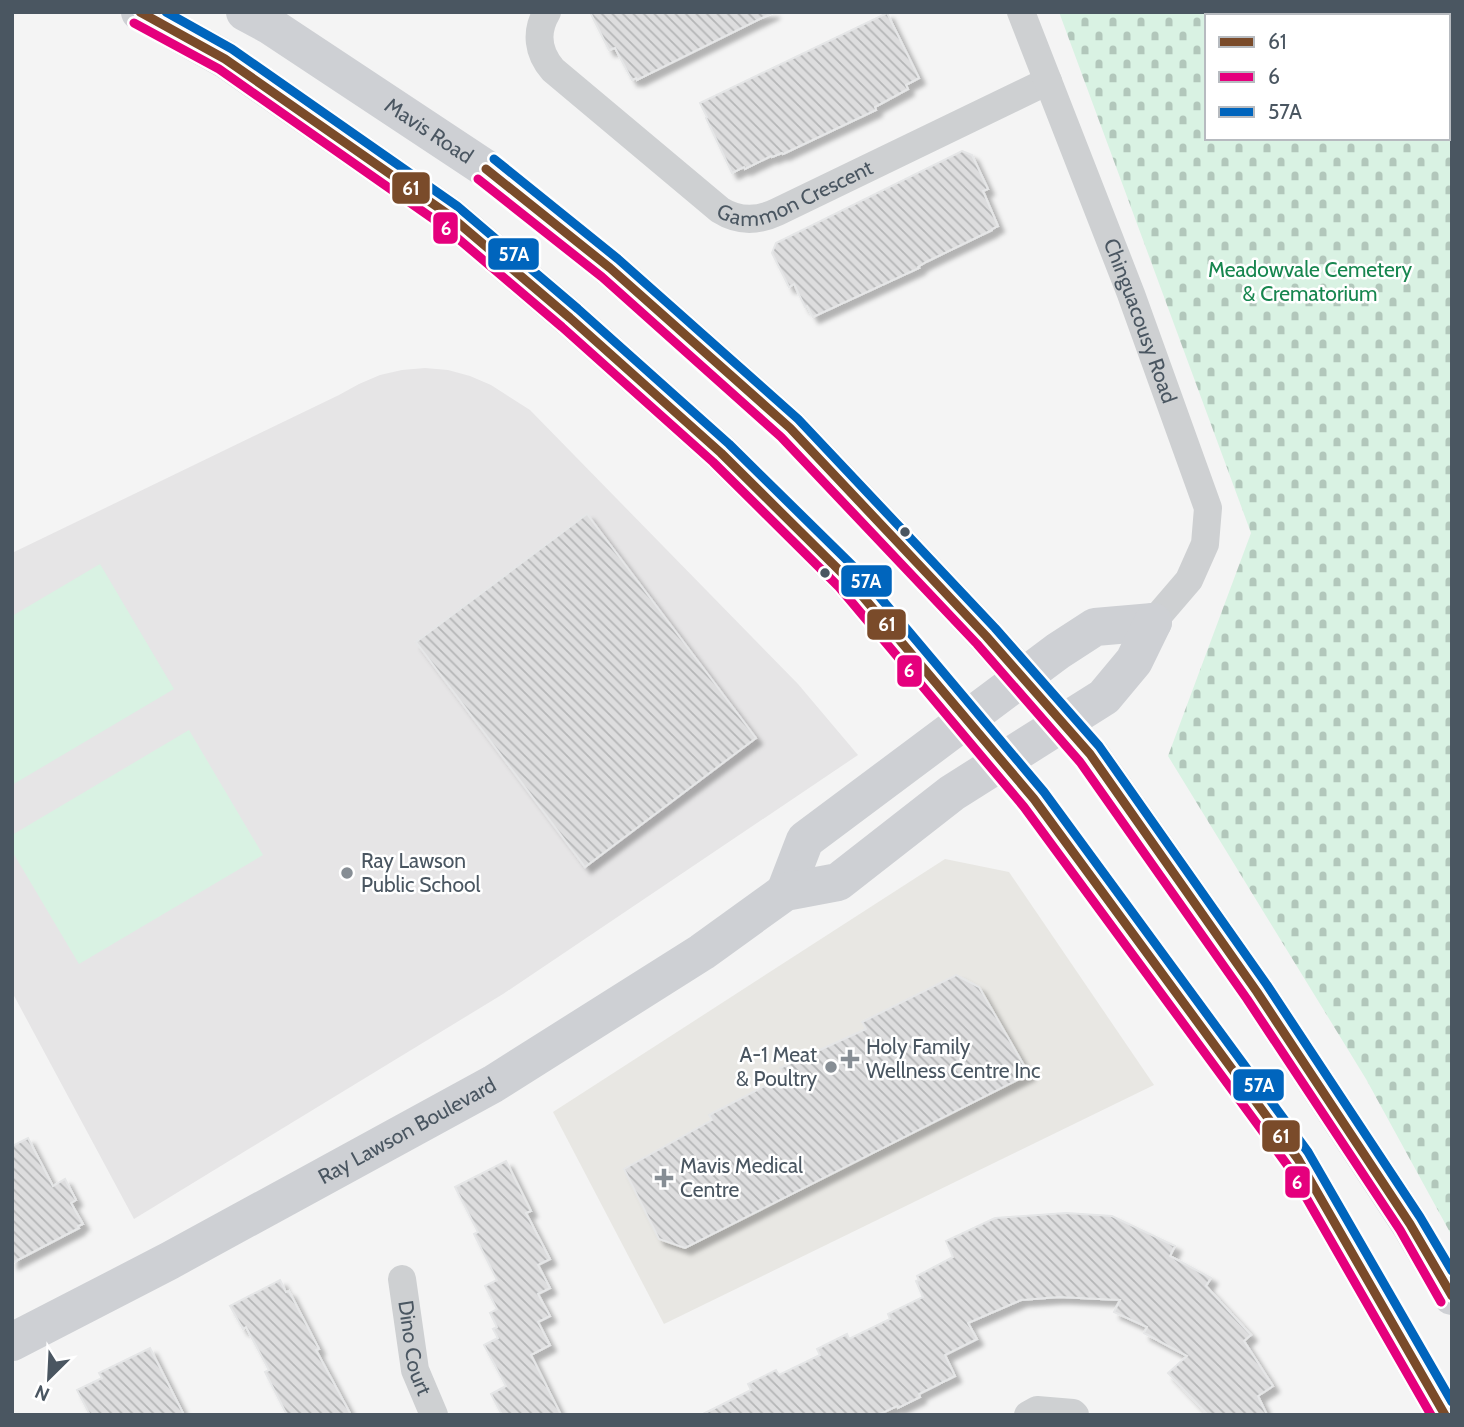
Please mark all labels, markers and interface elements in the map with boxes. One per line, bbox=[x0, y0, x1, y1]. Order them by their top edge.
legend bbox=[1205, 14, 1450, 140]
text: 61 bbox=[1268, 29, 1287, 54]
text: 6 bbox=[1268, 64, 1280, 89]
street label: Mavis Road bbox=[380, 92, 478, 169]
text: 57A bbox=[1268, 99, 1302, 124]
street label: Gammon Crescent bbox=[713, 155, 877, 231]
line badge: 61 bbox=[391, 171, 431, 205]
text: 61 bbox=[402, 177, 420, 200]
line badge: 6 bbox=[432, 211, 459, 245]
text: 6 bbox=[441, 217, 451, 240]
street label: Chinguacousy Road bbox=[1099, 235, 1182, 406]
line badge: 57A bbox=[487, 237, 540, 271]
text: 57A bbox=[499, 243, 530, 266]
park label: Meadowvale Cemetery & Crematorium bbox=[1208, 257, 1412, 306]
unlabelled marker bbox=[898, 525, 912, 539]
line badge: 57A bbox=[840, 564, 893, 598]
unlabelled marker bbox=[818, 566, 832, 580]
text: 57A bbox=[851, 570, 882, 593]
line badge: 61 bbox=[866, 608, 907, 641]
text: 61 bbox=[878, 613, 896, 636]
line badge: 6 bbox=[896, 654, 923, 688]
text: 6 bbox=[904, 659, 914, 682]
place label: Ray Lawson Public School bbox=[361, 848, 480, 897]
marker: Ray Lawson Public School bbox=[339, 865, 355, 881]
place label: Holy Family Wellness Centre Inc bbox=[866, 1034, 1041, 1083]
place label: A-1 Meat & Poultry bbox=[736, 1042, 817, 1091]
marker: Holy Family Wellness Centre Inc bbox=[840, 1049, 860, 1069]
marker: A-1 Meat & Poultry bbox=[823, 1059, 839, 1075]
line badge: 57A bbox=[1232, 1068, 1285, 1102]
street label: Ray Lawson Boulevard bbox=[314, 1072, 500, 1189]
text: 57A bbox=[1244, 1074, 1275, 1097]
line badge: 61 bbox=[1261, 1119, 1301, 1153]
text: 61 bbox=[1272, 1125, 1290, 1148]
place label: Mavis Medical Centre bbox=[680, 1153, 803, 1202]
line badge: 6 bbox=[1284, 1165, 1311, 1199]
marker: Mavis Medical Centre bbox=[654, 1168, 674, 1188]
text: 6 bbox=[1292, 1171, 1302, 1194]
street label: Dino Court bbox=[393, 1299, 437, 1399]
north arrow bbox=[14, 1343, 84, 1413]
text: N bbox=[31, 1380, 53, 1406]

